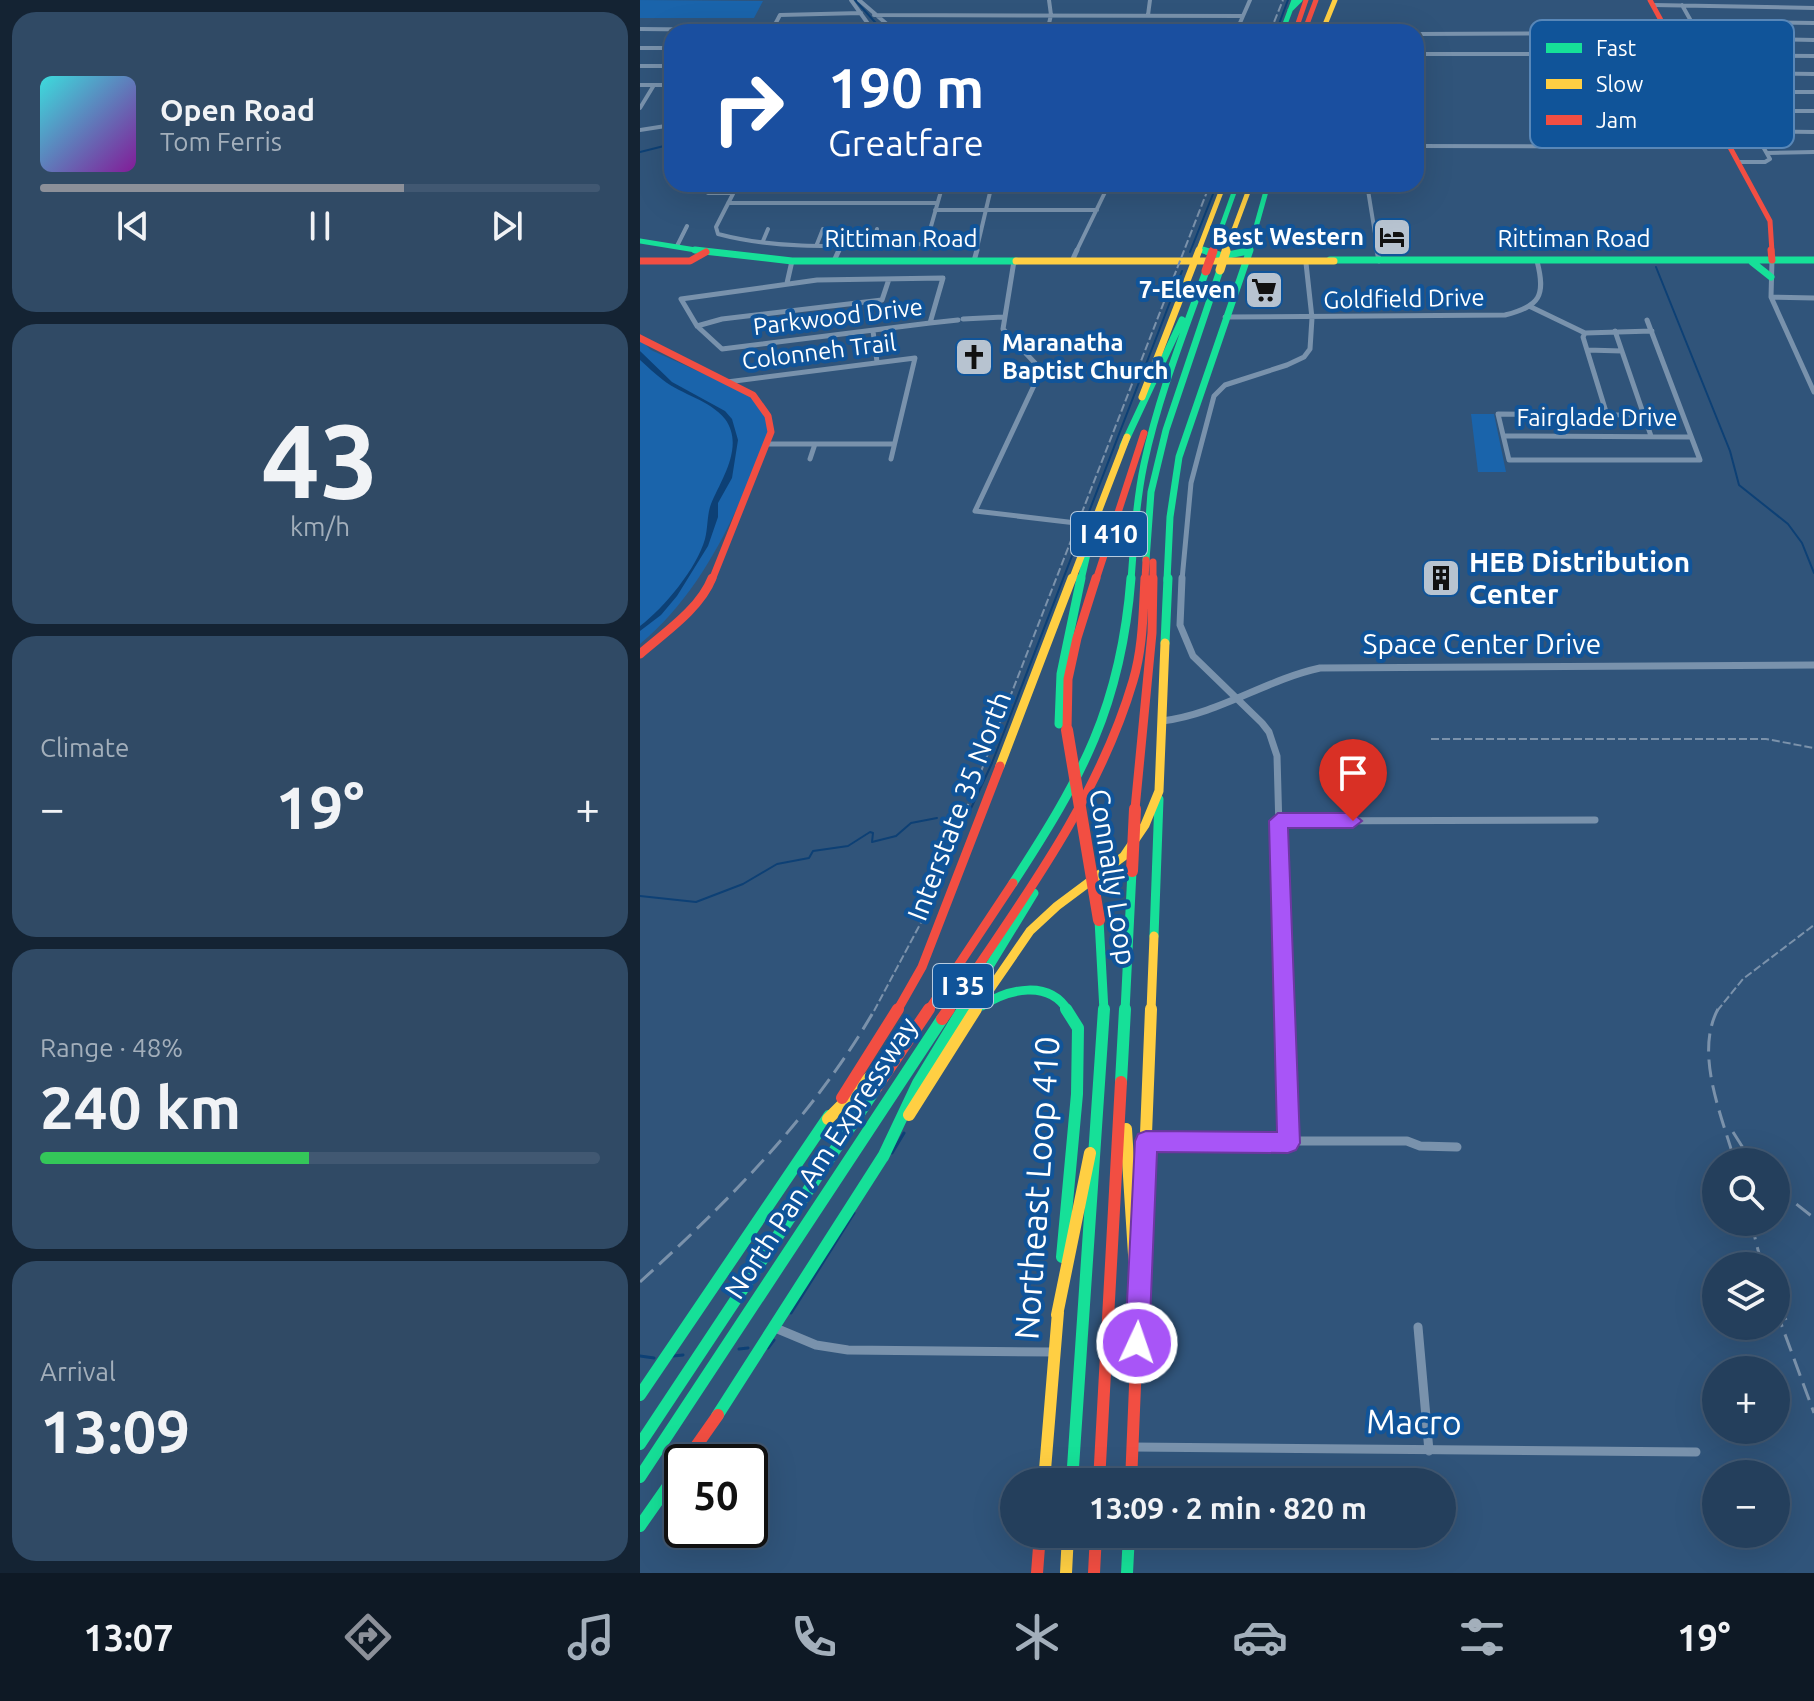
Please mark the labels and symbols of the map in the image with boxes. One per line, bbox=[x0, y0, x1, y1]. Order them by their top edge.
legend bbox=[1530, 20, 1794, 148]
text: Fast bbox=[1596, 35, 1637, 60]
text: Slow bbox=[1596, 71, 1643, 96]
text: Jam bbox=[1596, 107, 1637, 132]
hotel icon: Best Western bbox=[1371, 216, 1413, 258]
place label: Best Western bbox=[1212, 223, 1364, 250]
street label: Rittiman Road bbox=[824, 225, 978, 252]
street label: Rittiman Road bbox=[1497, 225, 1651, 252]
supermarket icon: 7-Eleven bbox=[1243, 269, 1285, 311]
place label: 7-Eleven bbox=[1139, 276, 1236, 303]
street label: Goldfield Drive bbox=[1323, 284, 1485, 313]
street label: Parkwood Drive bbox=[752, 293, 924, 340]
street label: Colonneh Trail bbox=[740, 329, 897, 374]
place label: Maranatha Baptist Church bbox=[1002, 329, 1169, 384]
church icon: Maranatha Baptist Church bbox=[953, 336, 995, 378]
street label: Fairglade Drive bbox=[1517, 404, 1677, 431]
road number: I 410 bbox=[1071, 512, 1147, 556]
place label: HEB Distribution Center bbox=[1469, 546, 1690, 609]
building icon: HEB Distribution Center bbox=[1420, 557, 1462, 599]
street label: Space Center Drive bbox=[1363, 628, 1601, 659]
street label: Interstate 35 North bbox=[901, 687, 1016, 925]
pin bbox=[1319, 739, 1387, 821]
street label: Connally Loop bbox=[1084, 787, 1143, 967]
road number: I 35 bbox=[933, 964, 993, 1008]
street label: North Pan Am Expressway bbox=[718, 1011, 923, 1304]
street label: Northeast Loop 410 bbox=[1006, 1035, 1066, 1341]
position arrow bbox=[1095, 1301, 1179, 1385]
street label: Macro bbox=[1366, 1401, 1462, 1441]
speed limit sign: 50 bbox=[664, 1444, 768, 1548]

